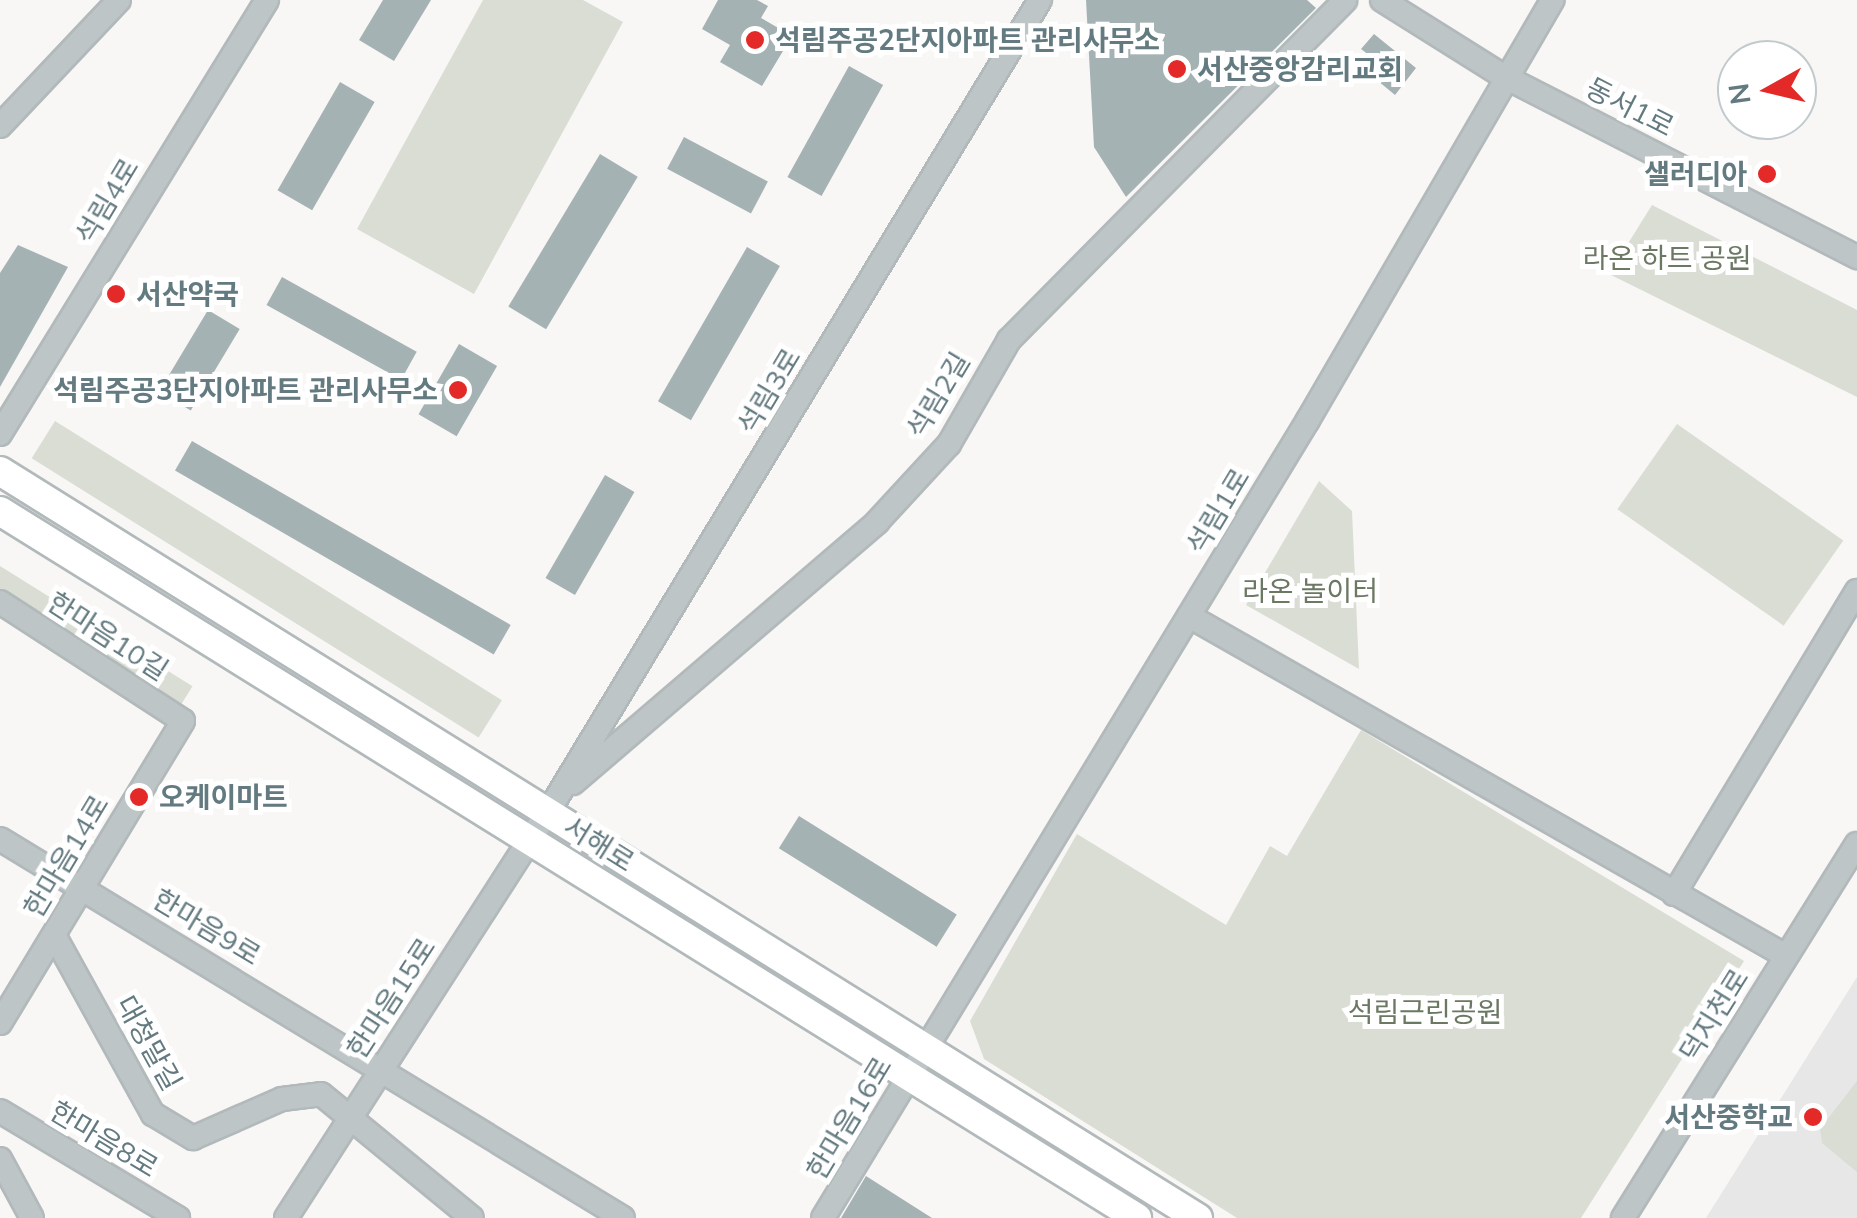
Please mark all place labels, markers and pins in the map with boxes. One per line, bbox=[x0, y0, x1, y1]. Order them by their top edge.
place label: 석림주공2단지아파트 관리사무소 bbox=[775, 23, 1160, 57]
marker: 석림주공2단지아파트 관리사무소 bbox=[744, 29, 766, 51]
place label: 서산중앙감리교회 bbox=[1197, 52, 1403, 86]
marker: 서산중앙감리교회 bbox=[1166, 58, 1188, 80]
place label: 샐러디아 bbox=[1644, 157, 1747, 191]
marker: 샐러디아 bbox=[1756, 163, 1778, 185]
place label: 서산약국 bbox=[136, 277, 239, 311]
marker: 서산약국 bbox=[105, 283, 127, 305]
place label: 석림주공3단지아파트 관리사무소 bbox=[53, 373, 438, 407]
marker: 석림주공3단지아파트 관리사무소 bbox=[447, 379, 469, 401]
place label: 오케이마트 bbox=[159, 780, 288, 814]
marker: 오케이마트 bbox=[128, 786, 150, 808]
place label: 서산중학교 bbox=[1664, 1100, 1793, 1134]
marker: 서산중학교 bbox=[1802, 1106, 1824, 1128]

